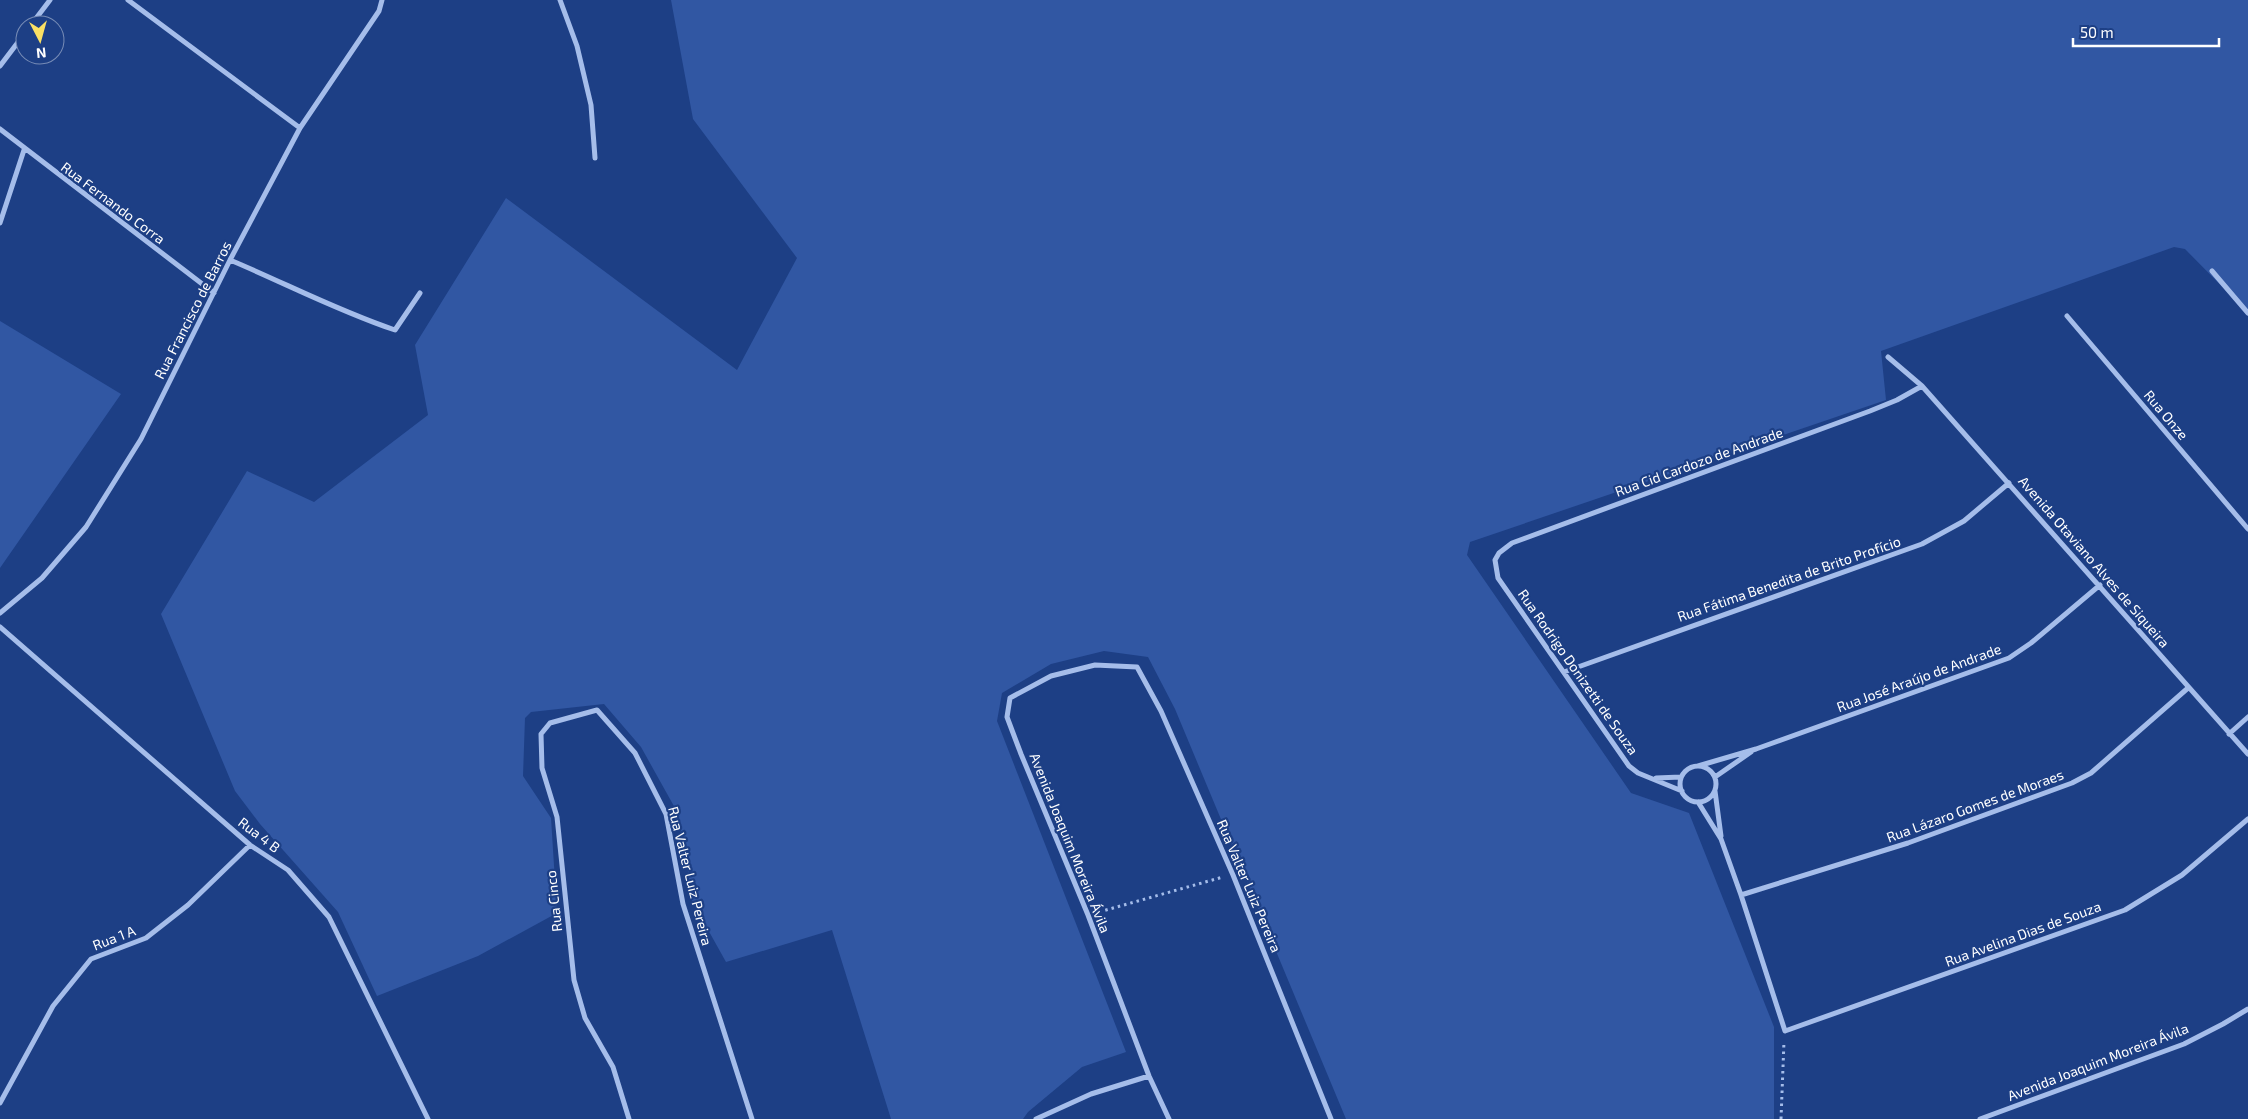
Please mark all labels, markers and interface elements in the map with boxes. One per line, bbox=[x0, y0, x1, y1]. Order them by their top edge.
north arrow bbox=[15, 15, 65, 65]
scale bar bbox=[2073, 15, 2219, 47]
text: 50 m bbox=[2080, 23, 2114, 41]
text: N bbox=[35, 44, 47, 62]
street label: Rua Fernando Corra bbox=[58, 158, 169, 247]
street label: Rua Francisco de Barros bbox=[150, 238, 235, 382]
street label: Rua Onze bbox=[2141, 386, 2192, 443]
street label: Rua Cid Cardozo de Andrade bbox=[1613, 423, 1785, 500]
street label: Avenida Otaviano Alves de Siqueira bbox=[2015, 473, 2173, 651]
street label: Rua Fátima Benedita de Brito Profício bbox=[1675, 532, 1903, 625]
street label: Rua Rodrigo Donizetti de Souza bbox=[1515, 586, 1642, 758]
street label: Rua José Araújo de Andrade bbox=[1834, 640, 2003, 715]
street label: Avenida Joaquim Moreira Ávila bbox=[1027, 750, 1114, 935]
street label: Rua Lázaro Gomes de Moraes bbox=[1884, 766, 2066, 846]
street label: Rua Valter Luiz Pereira bbox=[665, 805, 716, 947]
street label: Rua 4 B bbox=[235, 813, 284, 856]
street label: Rua Valter Luiz Pereira bbox=[1214, 817, 1285, 955]
street label: Rua Cinco bbox=[542, 869, 565, 933]
street label: Rua Avelina Dias de Souza bbox=[1942, 897, 2103, 970]
street label: Rua 1 A bbox=[90, 922, 138, 953]
street label: Avenida Joaquim Moreira Ávila bbox=[2005, 1019, 2191, 1104]

